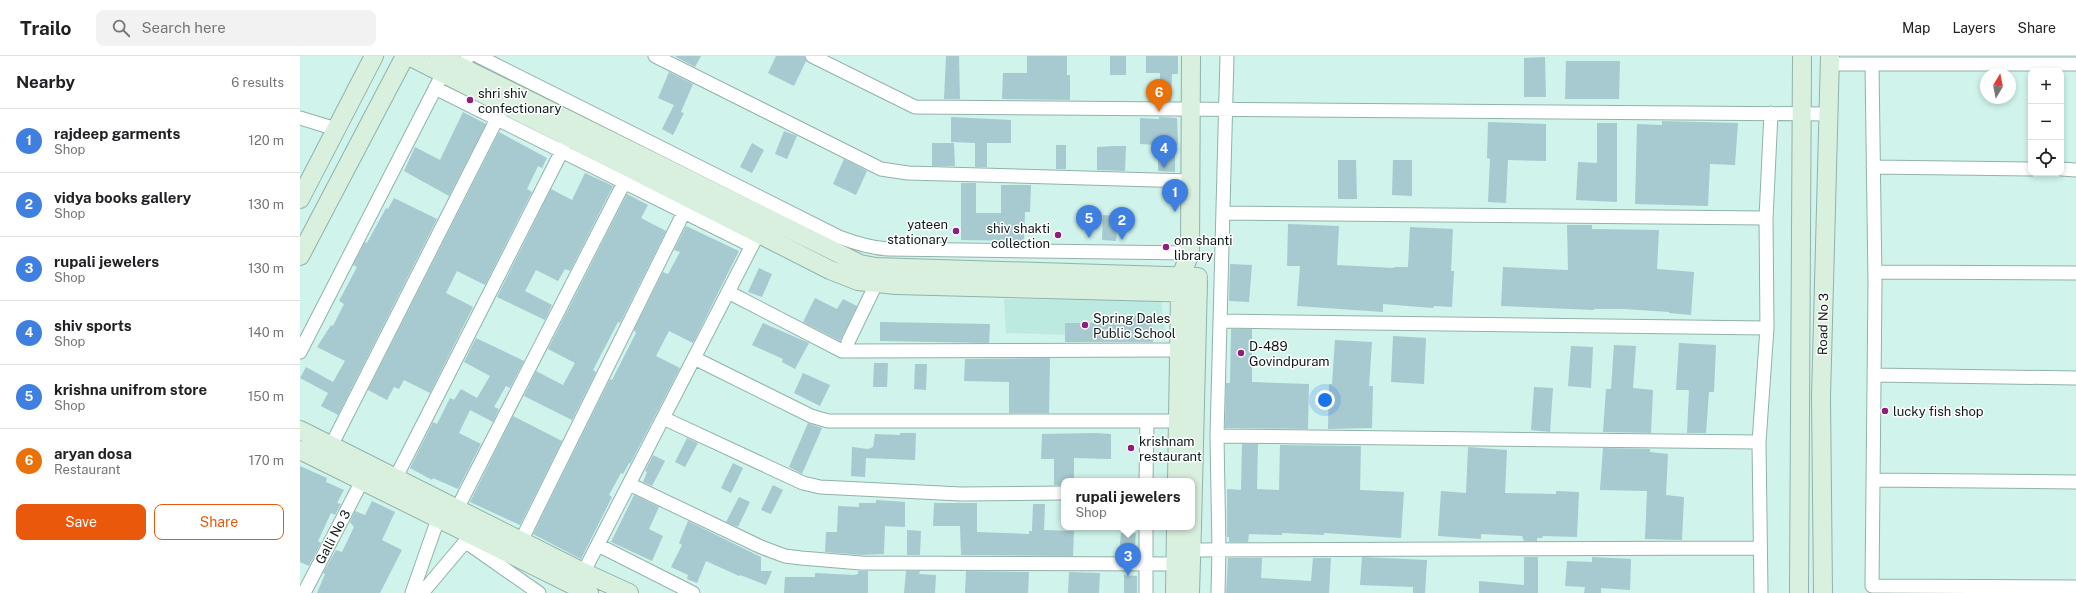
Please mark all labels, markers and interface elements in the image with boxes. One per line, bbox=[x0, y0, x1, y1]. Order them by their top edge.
search box bbox=[96, 10, 376, 46]
text: Trailo bbox=[20, 17, 72, 39]
icon: search bbox=[110, 17, 132, 39]
text: Search here bbox=[142, 19, 226, 36]
text: Map bbox=[1902, 20, 1930, 36]
text: Layers bbox=[1952, 20, 1996, 36]
text: Share bbox=[2018, 20, 2056, 36]
north arrow bbox=[1980, 68, 2016, 104]
map controls bbox=[2028, 68, 2064, 176]
button: + bbox=[2028, 68, 2064, 104]
text: Nearby bbox=[16, 72, 75, 92]
text: 6 results bbox=[231, 75, 284, 90]
pin: 6 bbox=[1146, 79, 1172, 112]
place label: shri shiv confectionary bbox=[478, 86, 561, 116]
marker: shri shiv confectionary bbox=[465, 95, 475, 105]
button: − bbox=[2028, 104, 2064, 140]
text: rajdeep garments bbox=[54, 125, 180, 142]
text: 1 bbox=[26, 133, 32, 148]
text: 120 m bbox=[249, 133, 284, 148]
pin: 4 bbox=[1151, 135, 1177, 168]
button: locate bbox=[2028, 140, 2064, 176]
text: Shop bbox=[54, 142, 85, 157]
pin: 1 bbox=[1162, 179, 1188, 212]
text: vidya books gallery bbox=[54, 189, 191, 206]
text: 2 bbox=[25, 197, 33, 212]
text: 130 m bbox=[248, 197, 284, 212]
pin: 5 bbox=[1076, 205, 1102, 238]
text: Shop bbox=[54, 206, 85, 221]
pin: 2 bbox=[1109, 207, 1135, 240]
place label: yateen stationary bbox=[887, 217, 948, 247]
place label: shiv shakti collection bbox=[986, 221, 1050, 251]
marker: yateen stationary bbox=[951, 226, 961, 236]
marker: shiv shakti collection bbox=[1053, 230, 1063, 240]
place label: om shanti library bbox=[1174, 233, 1233, 263]
marker: om shanti library bbox=[1161, 242, 1171, 252]
text: rupali jewelers bbox=[54, 253, 159, 270]
text: 3 bbox=[25, 261, 33, 276]
text: 130 m bbox=[248, 261, 284, 276]
text: Shop bbox=[54, 270, 85, 285]
street label: Road No 3 bbox=[1815, 293, 1831, 355]
place label: Spring Dales Public School bbox=[1093, 311, 1176, 341]
text: shiv sports bbox=[54, 317, 132, 334]
marker: Spring Dales Public School bbox=[1080, 320, 1090, 330]
text: 4 bbox=[25, 325, 33, 340]
text: 140 m bbox=[248, 325, 284, 340]
text: Shop bbox=[54, 334, 85, 349]
place label: D-489 Govindpuram bbox=[1249, 339, 1330, 369]
marker: D-489 Govindpuram bbox=[1236, 348, 1246, 358]
text: krishna unifrom store bbox=[54, 381, 207, 398]
text: 5 bbox=[25, 389, 33, 404]
text: 150 m bbox=[248, 389, 284, 404]
your location bbox=[1315, 390, 1335, 410]
text: Shop bbox=[54, 398, 85, 413]
place label: lucky fish shop bbox=[1893, 404, 1984, 419]
marker: lucky fish shop bbox=[1880, 406, 1890, 416]
place label: krishnam restaurant bbox=[1139, 434, 1202, 464]
marker: krishnam restaurant bbox=[1126, 443, 1136, 453]
text: aryan dosa bbox=[54, 445, 132, 462]
text: 6 bbox=[25, 453, 33, 468]
text: 170 m bbox=[249, 453, 284, 468]
text: Restaurant bbox=[54, 462, 120, 477]
popup bbox=[1061, 478, 1195, 530]
text: rupali jewelers bbox=[1075, 488, 1181, 505]
button: Save bbox=[16, 504, 146, 540]
button: Share bbox=[154, 504, 284, 540]
text: Shop bbox=[1075, 505, 1107, 520]
street label: Galli No 3 bbox=[313, 507, 353, 567]
pin: 3 bbox=[1115, 543, 1141, 576]

